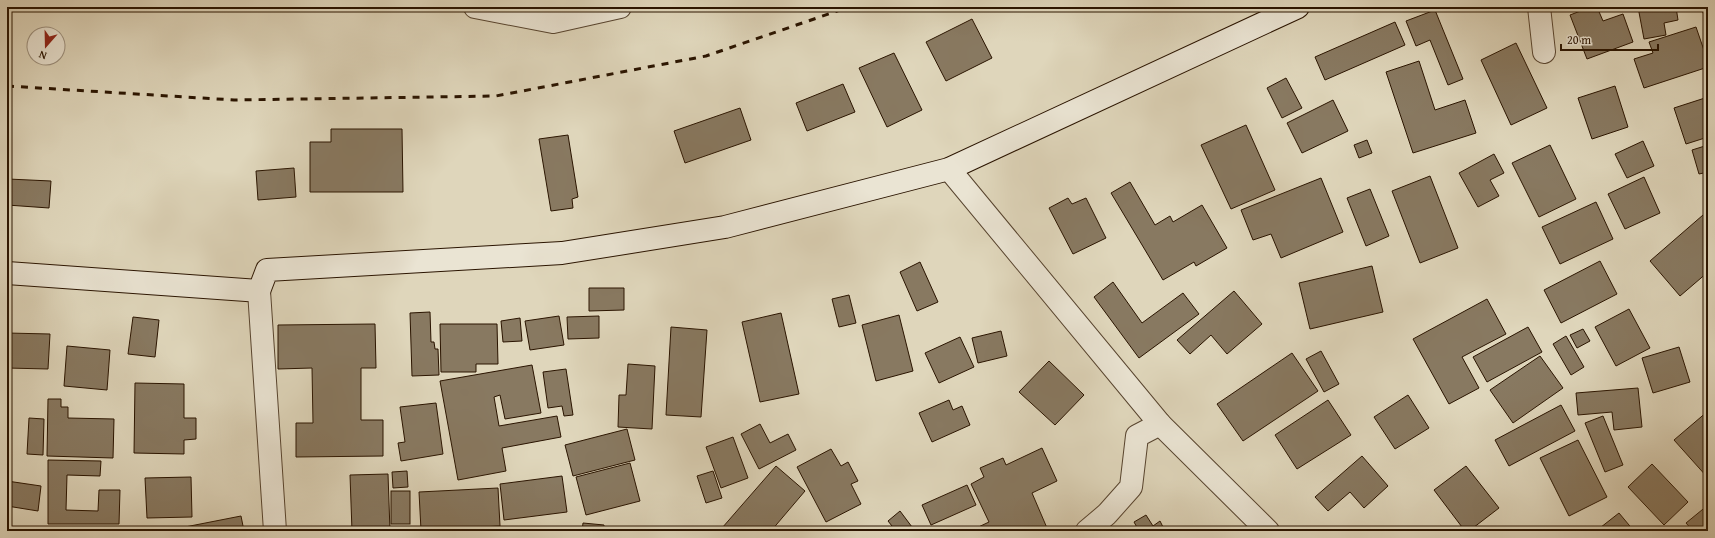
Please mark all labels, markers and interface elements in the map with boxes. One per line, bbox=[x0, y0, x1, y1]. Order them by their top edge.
north arrow bbox=[26, 26, 66, 66]
scale bar bbox=[1561, 26, 1658, 52]
text: 20 m bbox=[1567, 31, 1591, 48]
text: N bbox=[36, 46, 49, 64]

